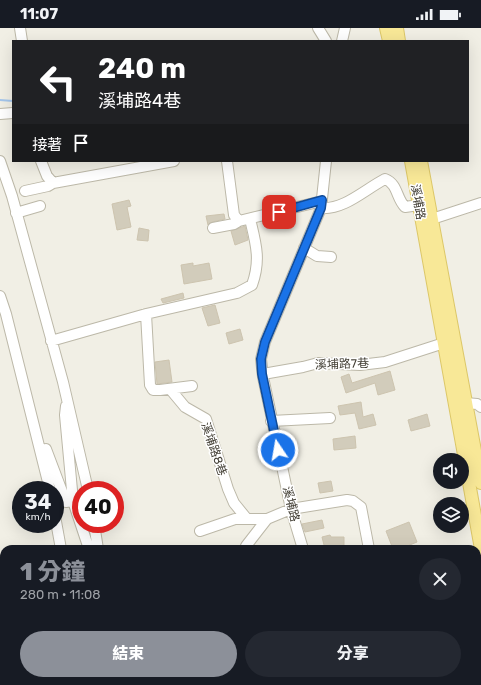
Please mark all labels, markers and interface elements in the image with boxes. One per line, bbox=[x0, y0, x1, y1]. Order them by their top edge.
text: 11:07 bbox=[20, 5, 58, 23]
text: 240 m bbox=[98, 52, 186, 85]
icon: left bbox=[32, 56, 84, 108]
text: 溪埔路4巷 bbox=[98, 90, 181, 112]
icon: arrive bbox=[70, 132, 92, 154]
text: 接著 bbox=[32, 136, 62, 154]
street label: 溪埔路 bbox=[408, 183, 428, 221]
pin bbox=[262, 195, 296, 229]
icon: arrive bbox=[268, 201, 290, 223]
street label: 溪埔路7巷 bbox=[315, 356, 369, 372]
street label: 溪埔路8巷 bbox=[198, 420, 230, 478]
position arrow bbox=[257, 429, 299, 471]
map controls bbox=[433, 453, 469, 533]
button: sound bbox=[433, 453, 469, 489]
speed limit sign: 40 bbox=[72, 481, 124, 533]
street label: 溪埔路 bbox=[280, 485, 302, 523]
text: 34 bbox=[25, 490, 51, 514]
button: layers bbox=[433, 497, 469, 533]
text: km/h bbox=[26, 511, 50, 523]
text: 1 分鐘 bbox=[20, 558, 85, 586]
button: close bbox=[419, 558, 461, 600]
text: 280 m · 11:08 bbox=[20, 587, 101, 602]
button: 結束 bbox=[20, 631, 237, 677]
button: 分享 bbox=[245, 631, 461, 677]

